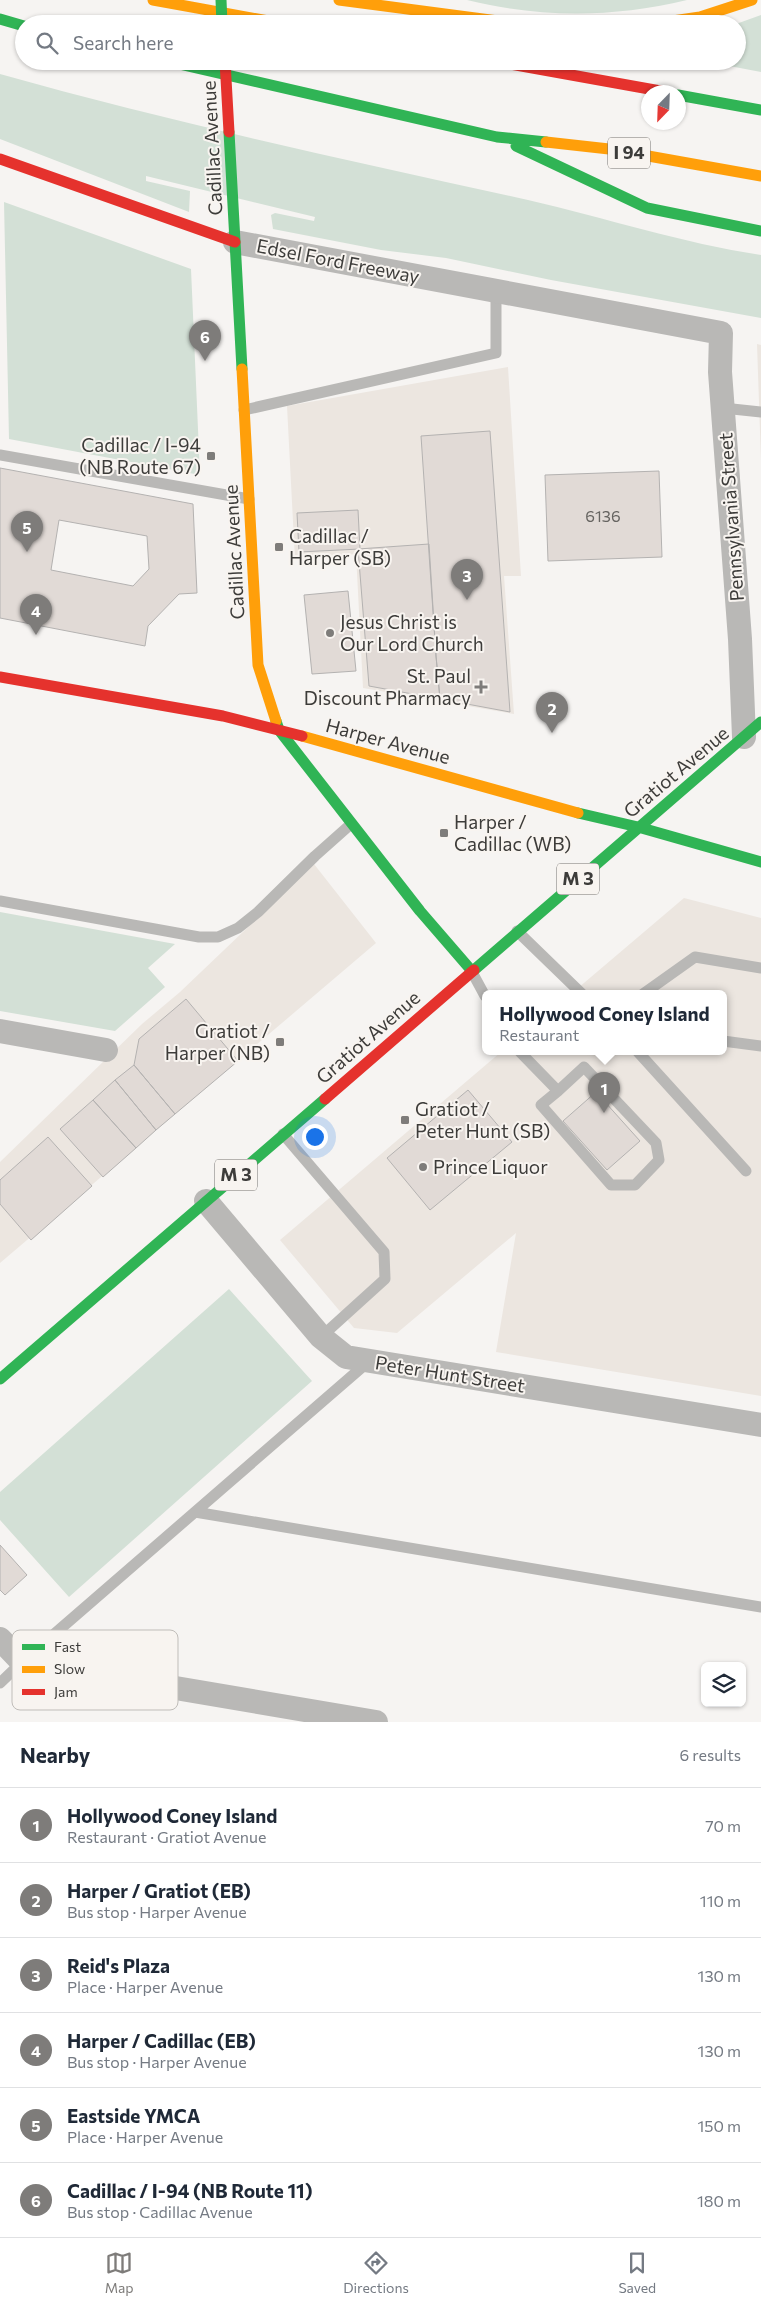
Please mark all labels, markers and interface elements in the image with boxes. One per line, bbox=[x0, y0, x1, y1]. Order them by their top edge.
search box bbox=[15, 15, 746, 70]
icon: search bbox=[33, 29, 61, 57]
text: Search here bbox=[73, 31, 173, 54]
street label: Cadillac Avenue bbox=[196, 80, 227, 216]
north arrow bbox=[641, 85, 686, 130]
road number: I 94 bbox=[608, 138, 650, 168]
street label: Edsel Ford Freeway bbox=[255, 233, 422, 288]
pin: 6 bbox=[189, 320, 221, 361]
street label: Pennsylvania Street bbox=[713, 432, 748, 602]
place label: Cadillac / I-94 (NB Route 67) bbox=[79, 433, 201, 478]
marker: Cadillac / I-94 (NB Route 67) bbox=[205, 450, 217, 462]
street label: Cadillac Avenue bbox=[218, 484, 249, 620]
house number: 6136 bbox=[585, 506, 621, 525]
pin: 5 bbox=[11, 511, 43, 552]
place label: Cadillac / Harper (SB) bbox=[289, 524, 391, 569]
marker: Cadillac / Harper (SB) bbox=[273, 541, 285, 553]
pin: 3 bbox=[451, 559, 483, 600]
pin: 4 bbox=[20, 594, 52, 635]
place label: Jesus Christ is Our Lord Church bbox=[340, 610, 484, 655]
marker: Jesus Christ is Our Lord Church bbox=[324, 627, 336, 639]
place label: St. Paul Discount Pharmacy bbox=[304, 664, 471, 709]
marker: St. Paul Discount Pharmacy bbox=[475, 681, 487, 693]
pin: 2 bbox=[536, 692, 568, 733]
street label: Harper Avenue bbox=[324, 713, 453, 768]
street label: Gratiot Avenue bbox=[619, 721, 733, 822]
place label: Harper / Cadillac (WB) bbox=[454, 810, 571, 855]
marker: Harper / Cadillac (WB) bbox=[438, 827, 450, 839]
road number: M 3 bbox=[557, 864, 599, 894]
street label: Gratiot Avenue bbox=[311, 985, 424, 1088]
popup bbox=[482, 990, 727, 1055]
text: Hollywood Coney Island bbox=[499, 1002, 710, 1025]
place label: Gratiot / Harper (NB) bbox=[165, 1019, 270, 1064]
text: Restaurant bbox=[499, 1025, 579, 1044]
marker: Gratiot / Harper (NB) bbox=[274, 1036, 286, 1048]
pin: 1 bbox=[588, 1072, 620, 1113]
place label: Gratiot / Peter Hunt (SB) bbox=[415, 1097, 550, 1142]
marker: Gratiot / Peter Hunt (SB) bbox=[399, 1114, 411, 1126]
your location bbox=[302, 1124, 328, 1150]
place label: Prince Liquor bbox=[433, 1155, 548, 1178]
road number: M 3 bbox=[215, 1160, 257, 1190]
marker: Prince Liquor bbox=[417, 1161, 429, 1173]
street label: Peter Hunt Street bbox=[374, 1350, 527, 1397]
legend bbox=[12, 1630, 178, 1710]
text: Fast bbox=[54, 1638, 81, 1655]
text: Slow bbox=[54, 1660, 85, 1677]
map controls bbox=[701, 1662, 746, 1707]
button: layers bbox=[701, 1662, 746, 1707]
text: Jam bbox=[54, 1683, 78, 1700]
text: Nearby bbox=[20, 1742, 90, 1767]
text: 6 results bbox=[680, 1745, 741, 1764]
text: Hollywood Coney Island bbox=[67, 1804, 277, 1827]
text: 1 bbox=[32, 1816, 40, 1835]
text: 70 m bbox=[705, 1816, 741, 1835]
text: Restaurant · Gratiot Avenue bbox=[67, 1827, 266, 1846]
text: Harper / Gratiot (EB) bbox=[67, 1879, 251, 1902]
text: 2 bbox=[31, 1891, 41, 1910]
text: 110 m bbox=[700, 1891, 741, 1910]
text: Bus stop · Harper Avenue bbox=[67, 1902, 247, 1921]
text: Reid's Plaza bbox=[67, 1954, 170, 1977]
text: 3 bbox=[31, 1966, 41, 1985]
text: 130 m bbox=[698, 1966, 741, 1985]
text: Place · Harper Avenue bbox=[67, 1977, 223, 1996]
text: Harper / Cadillac (EB) bbox=[67, 2029, 256, 2052]
text: 4 bbox=[31, 2041, 41, 2060]
text: 130 m bbox=[698, 2041, 741, 2060]
text: Bus stop · Harper Avenue bbox=[67, 2052, 247, 2071]
text: Eastside YMCA bbox=[67, 2104, 200, 2127]
text: 5 bbox=[31, 2116, 41, 2135]
text: 150 m bbox=[698, 2116, 741, 2135]
text: Place · Harper Avenue bbox=[67, 2127, 223, 2146]
text: Cadillac / I-94 (NB Route 11) bbox=[67, 2179, 312, 2202]
text: 6 bbox=[31, 2191, 41, 2210]
text: 180 m bbox=[697, 2191, 741, 2210]
text: Bus stop · Cadillac Avenue bbox=[67, 2202, 253, 2221]
tab: Map bbox=[105, 2249, 134, 2296]
tab: Directions bbox=[343, 2249, 409, 2296]
tab: Saved bbox=[618, 2249, 656, 2296]

